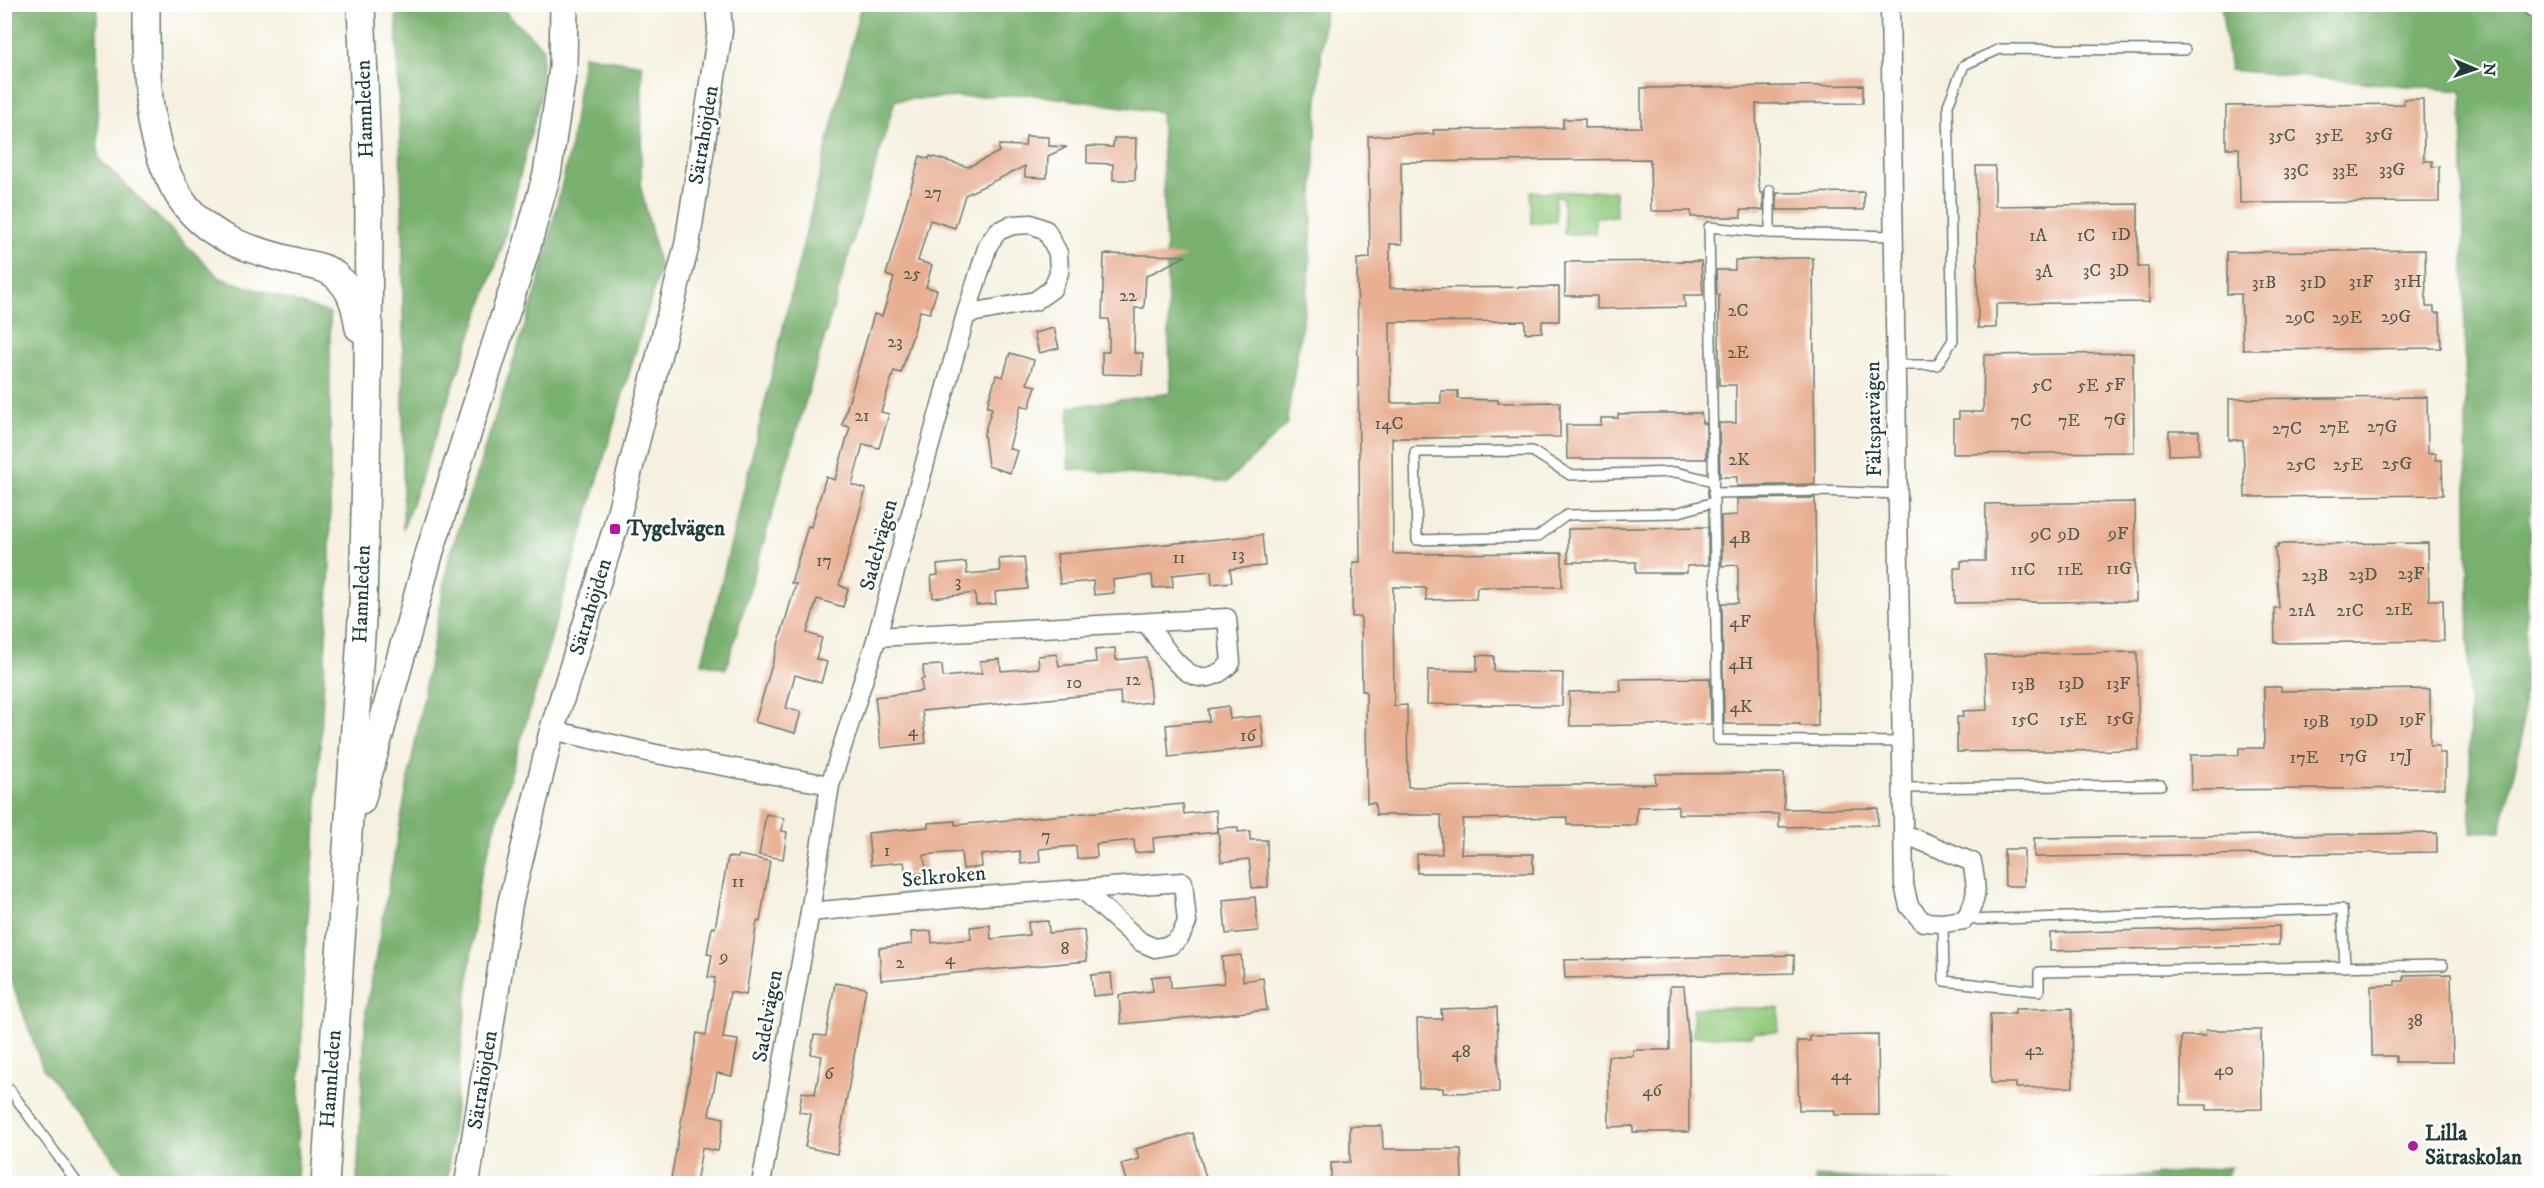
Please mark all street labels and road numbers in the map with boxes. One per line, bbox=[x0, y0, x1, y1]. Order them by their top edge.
street label: Hamnleden bbox=[350, 59, 380, 159]
street label: Sätrahöjden bbox=[683, 84, 725, 186]
street label: Fältspatvägen bbox=[1860, 361, 1888, 477]
street label: Sadelvägen bbox=[854, 497, 904, 593]
street label: Hamnleden bbox=[347, 544, 377, 644]
street label: Sätrahöjden bbox=[564, 555, 618, 658]
street label: Selkroken bbox=[901, 860, 987, 894]
street label: Sadelvägen bbox=[747, 968, 789, 1064]
street label: Hamnleden bbox=[315, 1029, 347, 1129]
street label: Sätrahöjden bbox=[462, 1029, 504, 1131]

